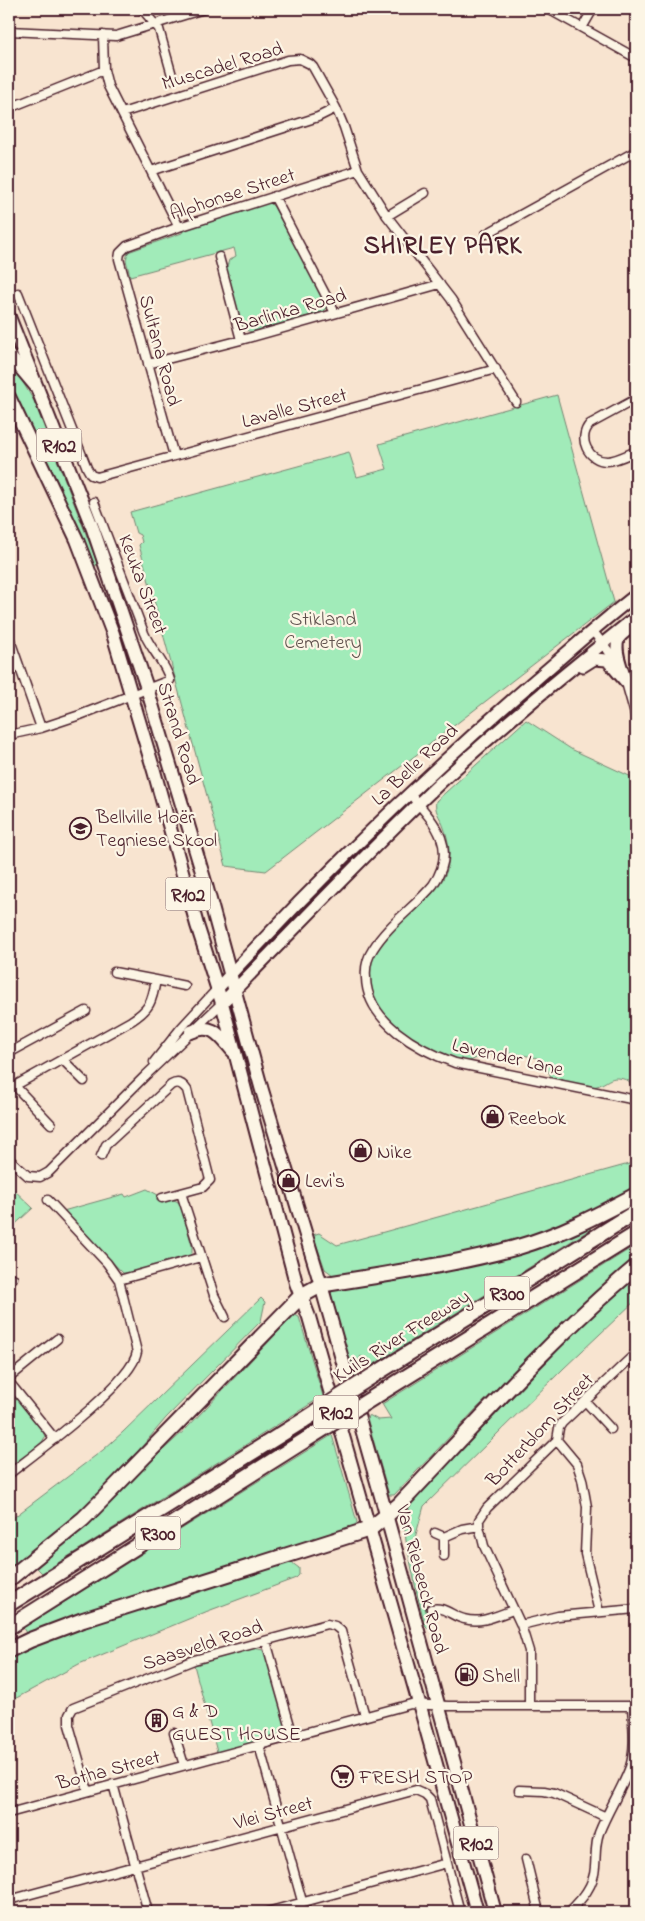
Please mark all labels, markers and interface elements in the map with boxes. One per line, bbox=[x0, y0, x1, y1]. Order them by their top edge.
street label: Muscadel Road bbox=[159, 35, 287, 100]
street label: Alphonse Street bbox=[166, 161, 299, 229]
district label: SHIRLEY PARK bbox=[364, 229, 522, 265]
street label: Barlinka Road bbox=[230, 282, 350, 342]
street label: Sultana Road bbox=[130, 292, 187, 410]
street label: Lavalle Street bbox=[239, 381, 351, 437]
road number: R102 bbox=[36, 428, 82, 462]
street label: Keuka Street bbox=[109, 531, 174, 639]
park label: Stikland Cemetery bbox=[284, 606, 362, 658]
street label: Strand Road bbox=[148, 679, 207, 789]
street label: La Belle Road bbox=[366, 718, 466, 814]
place label: Bellville Hoër Tegniese Skool bbox=[95, 804, 217, 857]
school or university icon: Bellville Hoër Tegniese Skool bbox=[68, 816, 92, 840]
road number: R102 bbox=[166, 878, 210, 911]
street label: Lavender Lane bbox=[449, 1032, 566, 1085]
shop icon: Reebok bbox=[480, 1105, 504, 1129]
place label: Reebok bbox=[508, 1105, 566, 1134]
shop icon: Nike bbox=[349, 1139, 373, 1163]
place label: Nike bbox=[377, 1139, 412, 1168]
shop icon: Levi's bbox=[277, 1168, 301, 1192]
place label: Levi's bbox=[305, 1168, 345, 1197]
road number: R300 bbox=[484, 1276, 530, 1310]
street label: Kuils River Freeway bbox=[328, 1283, 477, 1391]
street label: Botterblom Street bbox=[479, 1367, 602, 1495]
road number: R102 bbox=[314, 1395, 358, 1428]
street label: Van Riebeeck Road bbox=[386, 1501, 454, 1657]
road number: R300 bbox=[136, 1516, 180, 1550]
street label: Saasveld Road bbox=[139, 1613, 267, 1679]
fuel station icon: Shell bbox=[454, 1663, 478, 1687]
place label: Shell bbox=[482, 1663, 520, 1692]
place label: G & D GUEST HOUSE bbox=[172, 1698, 301, 1750]
building icon: G & D GUEST HOUSE bbox=[144, 1709, 168, 1733]
street label: Botha Street bbox=[53, 1744, 164, 1799]
supermarket icon: FRESH STOP bbox=[331, 1764, 355, 1788]
place label: FRESH STOP bbox=[358, 1764, 473, 1793]
street label: Vlei Street bbox=[230, 1790, 317, 1839]
road number: R102 bbox=[454, 1826, 498, 1860]

